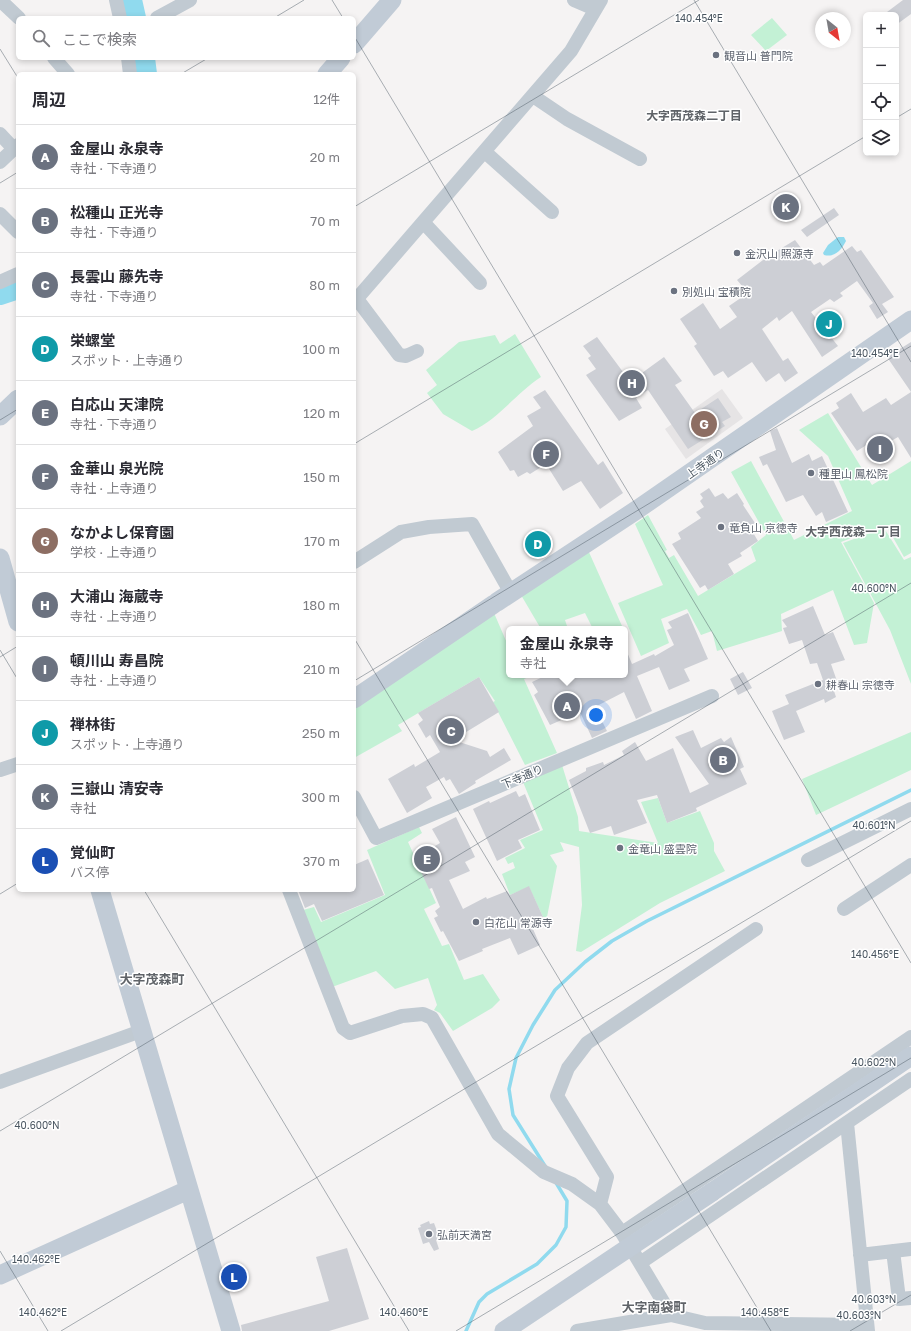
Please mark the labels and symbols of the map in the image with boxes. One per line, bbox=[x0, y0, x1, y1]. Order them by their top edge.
text: 140.454°E bbox=[675, 12, 723, 24]
north arrow bbox=[815, 12, 851, 48]
place label: 観音山 普門院 bbox=[724, 49, 793, 62]
marker: 観音山 普門院 bbox=[711, 50, 721, 60]
district label: 大字西茂森二丁目 bbox=[646, 108, 742, 123]
pin: K bbox=[773, 192, 799, 222]
place label: 金沢山 照源寺 bbox=[745, 247, 814, 260]
marker: 金沢山 照源寺 bbox=[732, 248, 742, 258]
place label: 別処山 宝積院 bbox=[682, 285, 751, 298]
marker: 別処山 宝積院 bbox=[669, 286, 679, 296]
pin: J bbox=[816, 309, 842, 339]
text: 140.454°E bbox=[851, 347, 899, 359]
pin: H bbox=[619, 368, 645, 398]
pin: G bbox=[691, 409, 717, 439]
pin: I bbox=[867, 434, 893, 464]
pin: F bbox=[533, 439, 559, 469]
street label: 上寺通り bbox=[683, 445, 727, 481]
place label: 種里山 鳳松院 bbox=[819, 467, 888, 480]
marker: 種里山 鳳松院 bbox=[806, 468, 816, 478]
place label: 竜負山 京徳寺 bbox=[729, 521, 798, 534]
marker: 竜負山 京徳寺 bbox=[716, 522, 726, 532]
district label: 大字西茂森一丁目 bbox=[805, 524, 901, 539]
pin: D bbox=[525, 529, 551, 559]
text: 40.600°N bbox=[851, 582, 897, 594]
place label: 耕春山 宗徳寺 bbox=[826, 678, 895, 691]
marker: 耕春山 宗徳寺 bbox=[813, 679, 823, 689]
pin: A bbox=[554, 691, 580, 721]
your location bbox=[586, 705, 606, 725]
pin: C bbox=[438, 716, 464, 746]
pin: B bbox=[710, 745, 736, 775]
street label: 下寺通り bbox=[499, 761, 545, 791]
text: 40.601°N bbox=[852, 819, 896, 831]
place label: 金竜山 盛雲院 bbox=[628, 842, 697, 855]
marker: 金竜山 盛雲院 bbox=[615, 843, 625, 853]
pin: E bbox=[414, 844, 440, 874]
place label: 白花山 常源寺 bbox=[484, 916, 553, 929]
marker: 白花山 常源寺 bbox=[471, 917, 481, 927]
text: 140.456°E bbox=[851, 948, 899, 960]
district label: 大字茂森町 bbox=[119, 971, 185, 987]
text: 40.602°N bbox=[852, 1056, 896, 1068]
text: 40.600°N bbox=[14, 1119, 60, 1131]
place label: 弘前天満宮 bbox=[437, 1228, 492, 1241]
marker: 弘前天満宮 bbox=[424, 1229, 434, 1239]
text: 140.462°E bbox=[12, 1253, 60, 1265]
pin: L bbox=[221, 1262, 247, 1292]
text: 40.603°N bbox=[852, 1293, 896, 1305]
district label: 大字南袋町 bbox=[621, 1299, 687, 1315]
text: 140.462°E bbox=[19, 1306, 67, 1318]
text: 140.460°E bbox=[380, 1306, 428, 1318]
text: 140.458°E bbox=[741, 1306, 789, 1318]
text: 40.603°N bbox=[837, 1309, 881, 1321]

